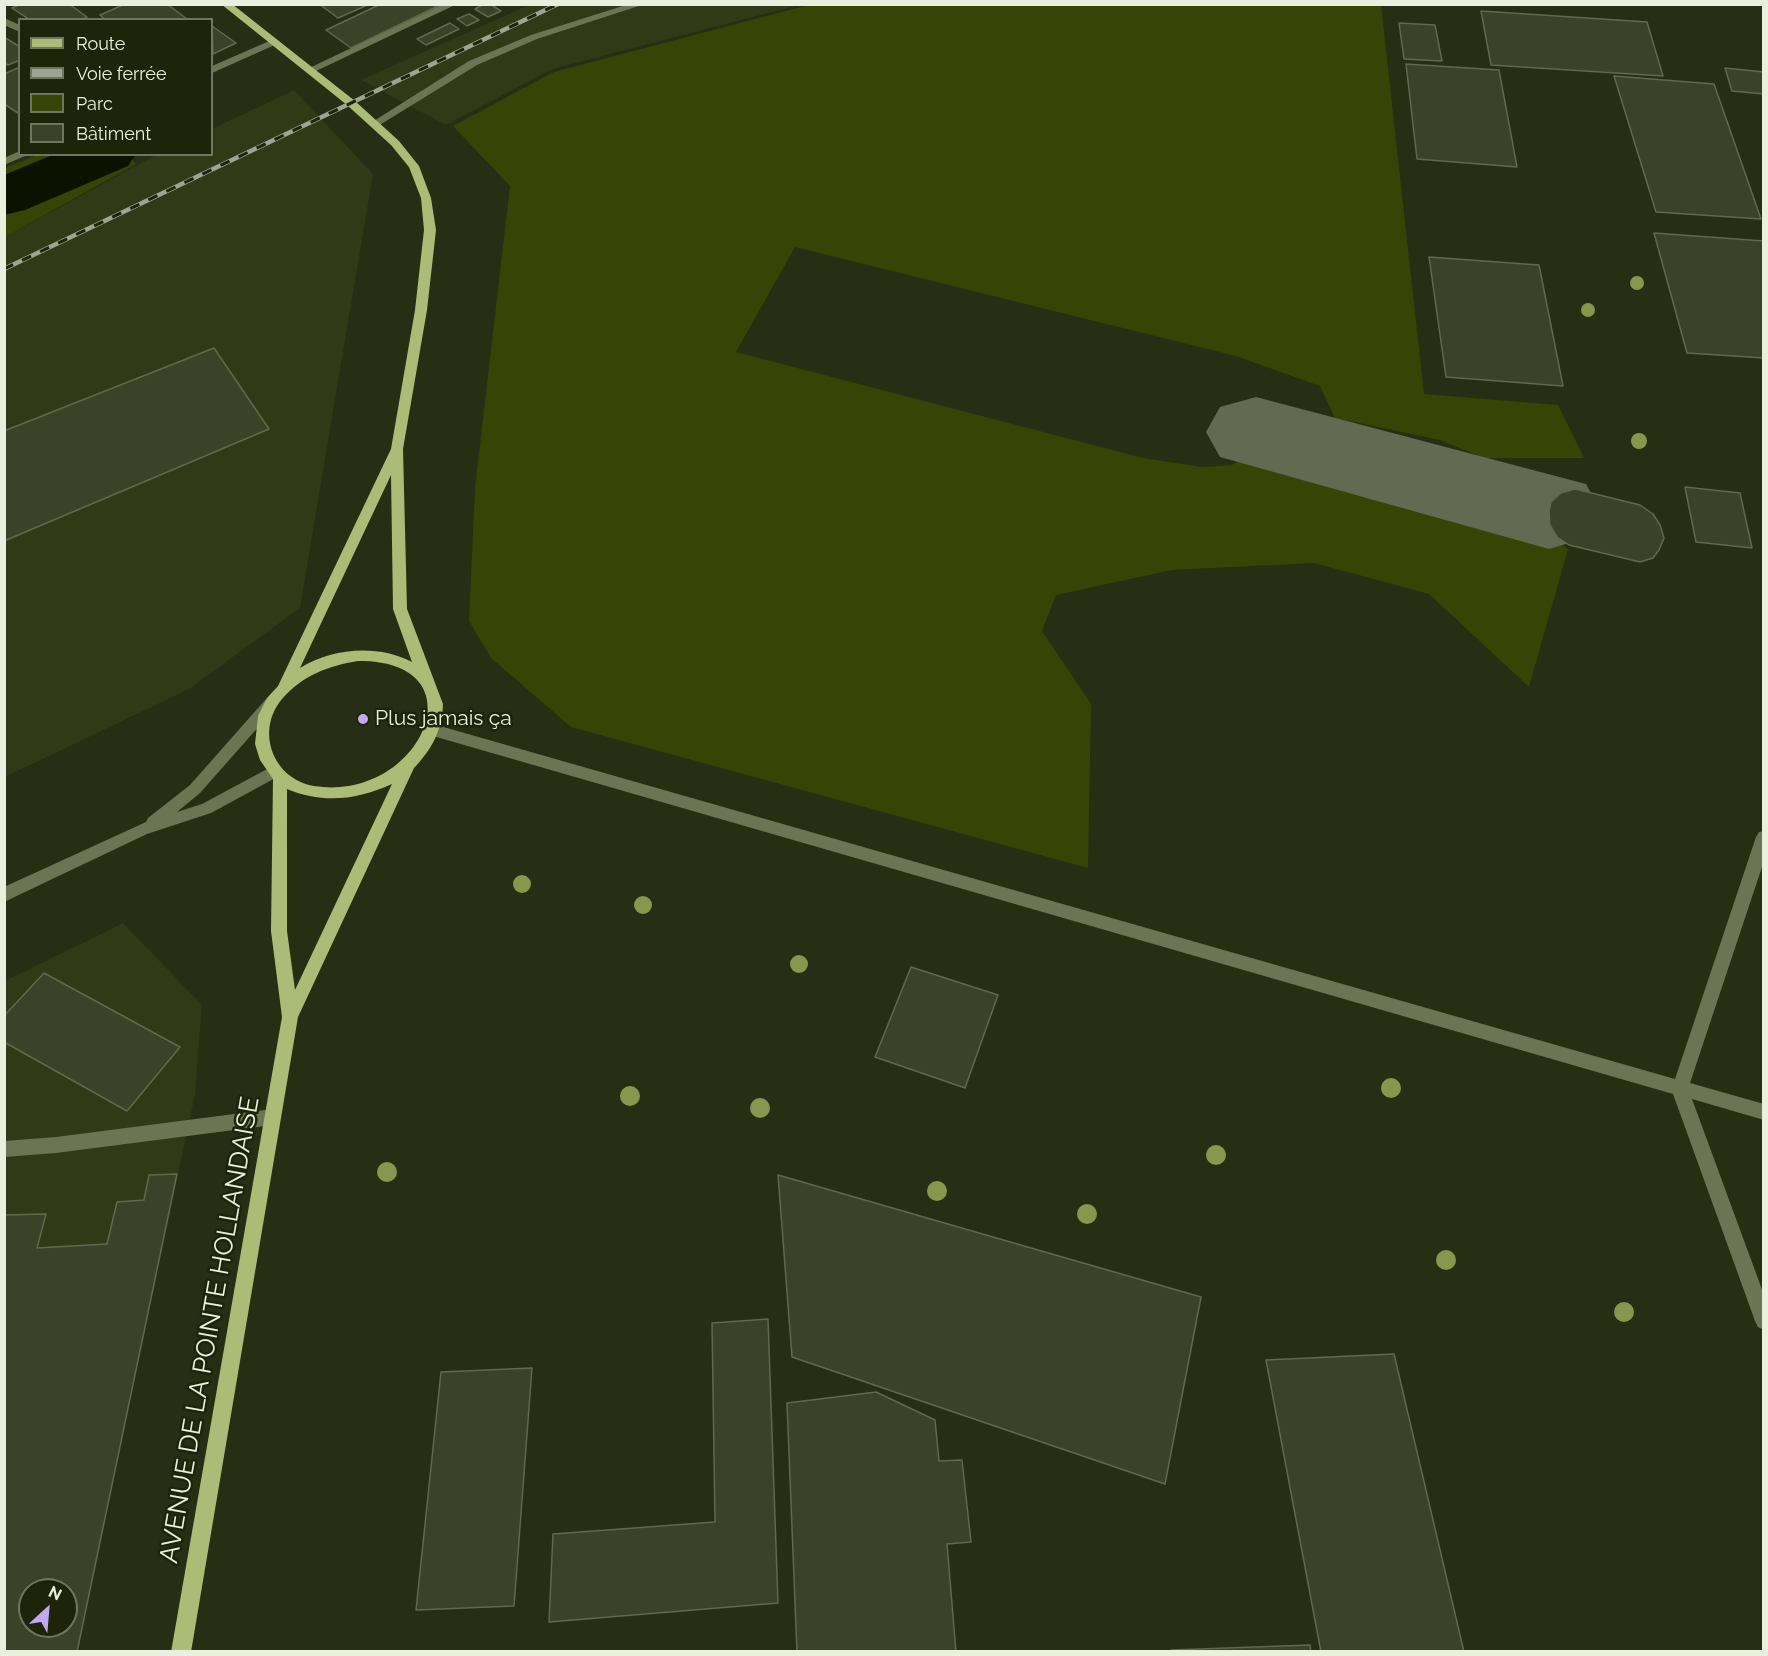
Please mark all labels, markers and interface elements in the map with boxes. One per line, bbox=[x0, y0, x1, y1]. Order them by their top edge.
legend bbox=[18, 18, 213, 156]
text: Route bbox=[76, 33, 125, 54]
text: Voie ferrée bbox=[76, 63, 167, 84]
text: Parc bbox=[76, 93, 113, 114]
text: Bâtiment bbox=[76, 123, 151, 144]
place label: Plus jamais ça bbox=[375, 706, 512, 732]
marker: Plus jamais ça bbox=[356, 712, 370, 726]
street label: AVENUE DE LA POINTE HOLLANDAISE bbox=[154, 1094, 266, 1566]
north arrow bbox=[18, 1578, 78, 1638]
text: N bbox=[46, 1582, 65, 1604]

